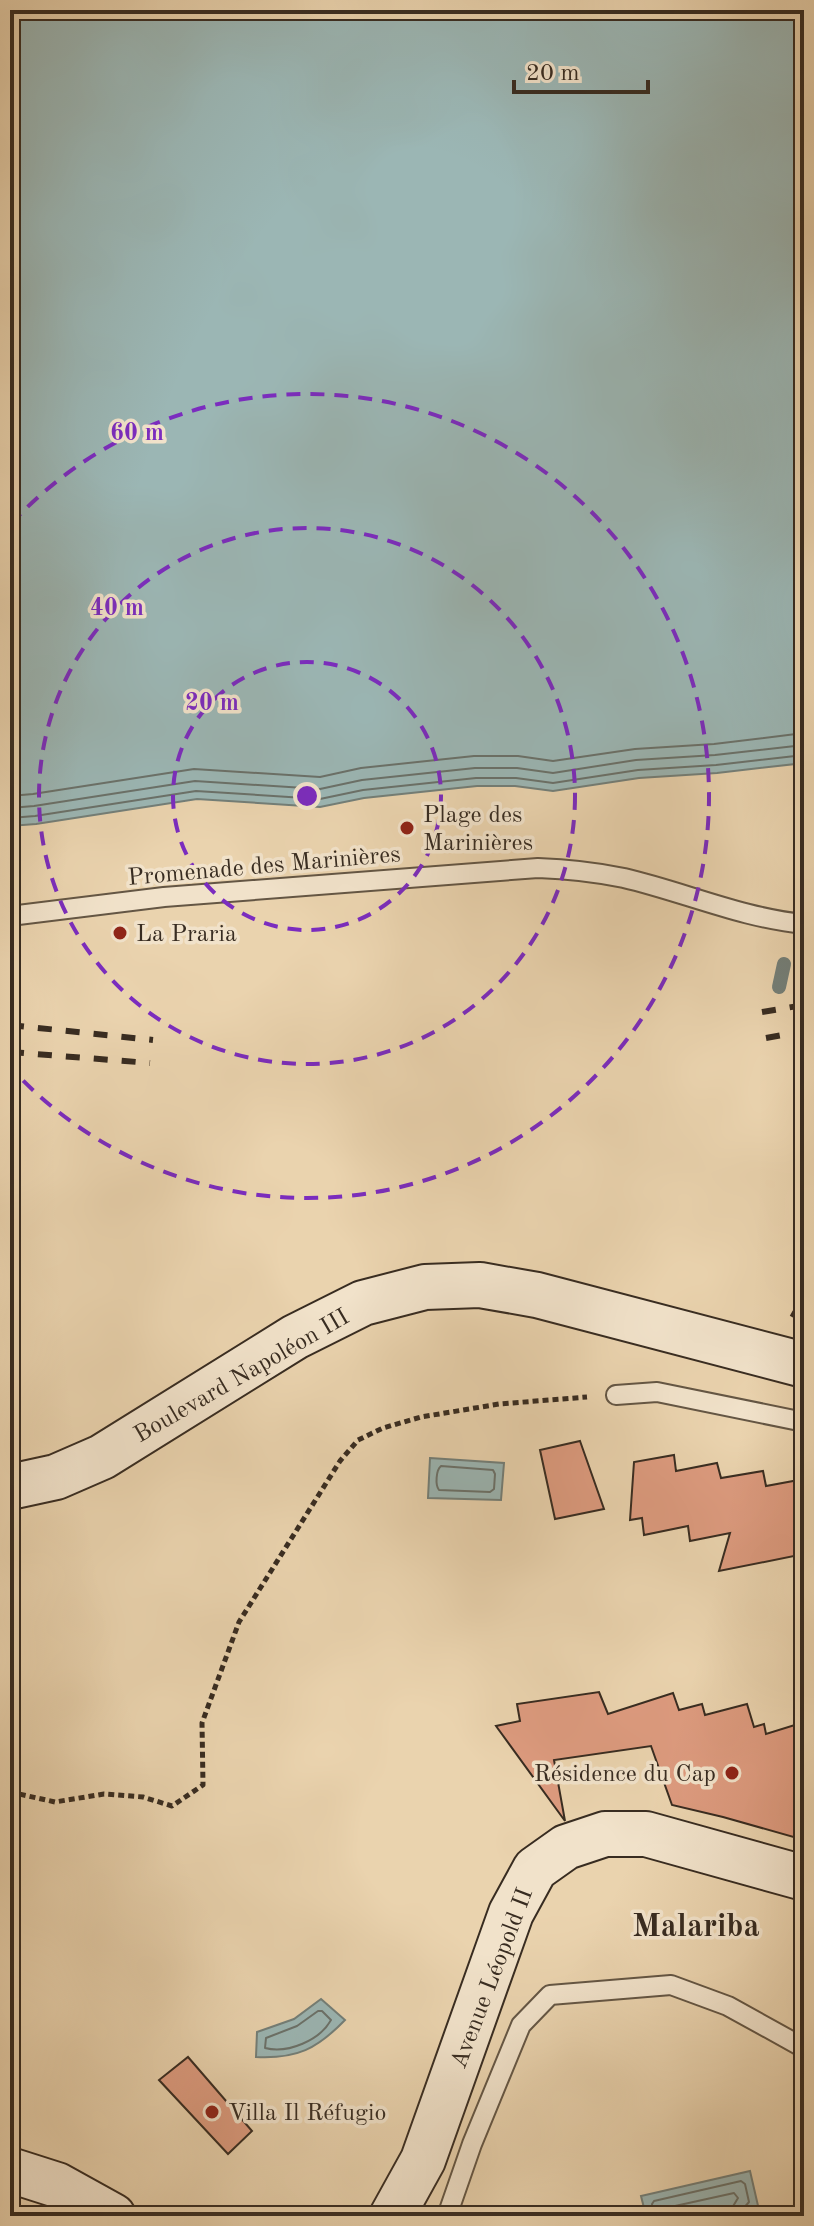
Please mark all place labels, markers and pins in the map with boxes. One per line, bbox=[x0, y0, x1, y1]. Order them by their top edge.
centre of rings bbox=[293, 782, 321, 810]
place label: Plage des Marinières bbox=[423, 804, 533, 856]
marker: Plage des Marinières bbox=[398, 819, 416, 837]
place label: La Praria bbox=[136, 923, 237, 947]
marker: La Praria bbox=[111, 924, 129, 942]
place label: Résidence du Cap bbox=[534, 1763, 716, 1787]
marker: Résidence du Cap bbox=[723, 1764, 741, 1782]
place label: Villa Il Réfugio bbox=[228, 2102, 386, 2126]
marker: Villa Il Réfugio bbox=[203, 2103, 221, 2121]

